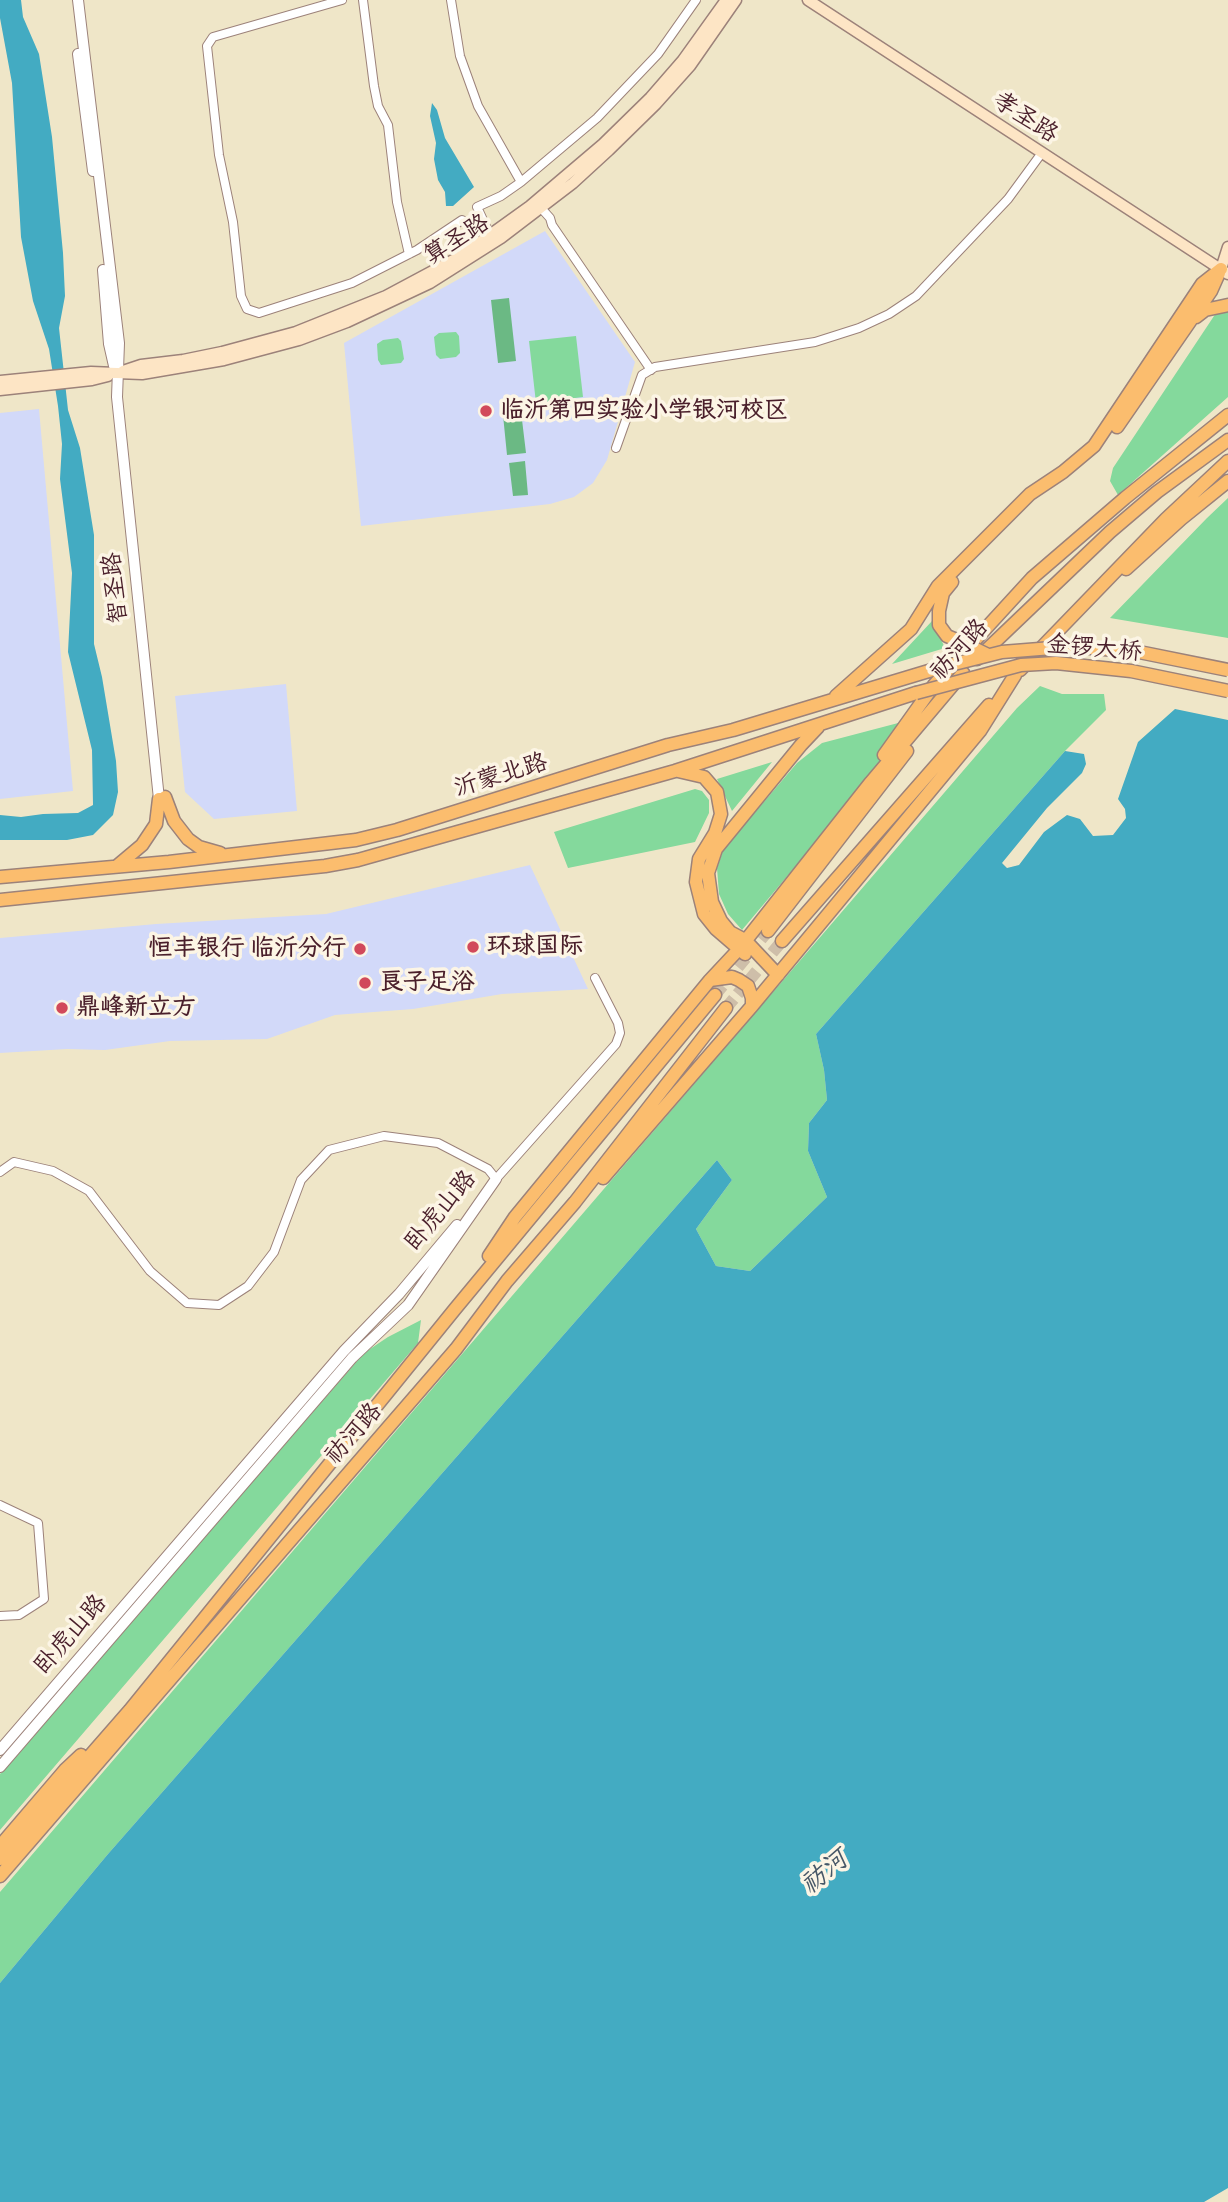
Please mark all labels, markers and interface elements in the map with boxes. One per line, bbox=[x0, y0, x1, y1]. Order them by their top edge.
street label: 孝圣路 bbox=[987, 86, 1063, 150]
street label: 算圣路 bbox=[419, 209, 495, 271]
place label: 临沂第四实验小学银河校区 bbox=[500, 397, 788, 425]
marker: 临沂第四实验小学银河校区 bbox=[478, 403, 494, 419]
street label: 智圣路 bbox=[98, 551, 134, 625]
street label: 祊河路 bbox=[925, 614, 995, 686]
street label: 金锣大桥 bbox=[1045, 630, 1143, 668]
street label: 沂蒙北路 bbox=[451, 748, 551, 804]
place label: 环球国际 bbox=[487, 933, 583, 961]
place label: 恒丰银行 临沂分行 bbox=[149, 935, 346, 963]
marker: 环球国际 bbox=[465, 939, 481, 955]
marker: 恒丰银行 临沂分行 bbox=[352, 941, 368, 957]
place label: 良子足浴 bbox=[379, 969, 475, 997]
marker: 良子足浴 bbox=[357, 975, 373, 991]
place label: 鼎峰新立方 bbox=[76, 994, 196, 1022]
marker: 鼎峰新立方 bbox=[54, 1000, 70, 1016]
street label: 卧虎山路 bbox=[399, 1165, 483, 1257]
street label: 祊河路 bbox=[320, 1397, 388, 1471]
street label: 卧虎山路 bbox=[29, 1589, 113, 1681]
water label: 祊河 bbox=[795, 1845, 855, 1901]

